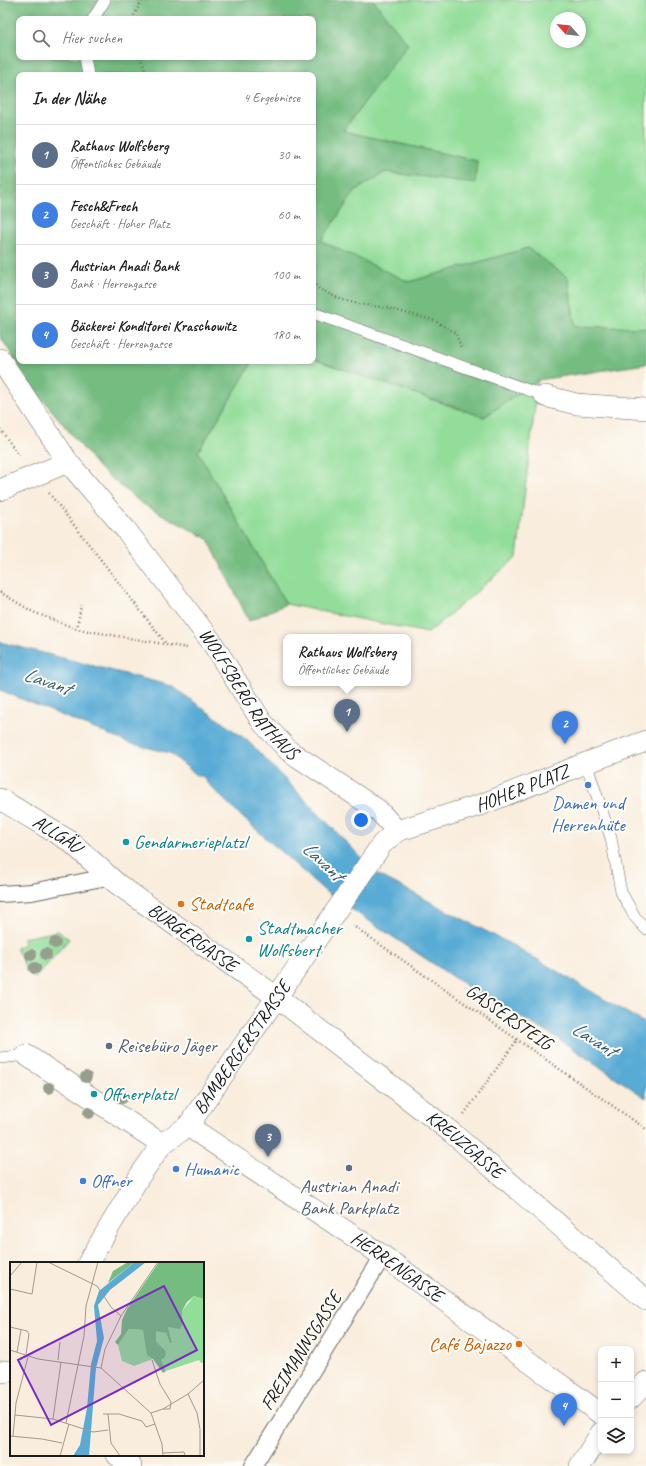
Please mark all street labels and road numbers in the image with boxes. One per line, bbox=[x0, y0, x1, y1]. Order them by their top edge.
street label: WOLFSBERG RATHAUS bbox=[194, 623, 305, 767]
street label: HOHER PLATZ bbox=[473, 758, 575, 818]
street label: ALLGÄU bbox=[28, 810, 90, 861]
street label: BURGERGASSE bbox=[143, 898, 245, 979]
street label: BAMBERGERSTRASSE bbox=[188, 974, 298, 1119]
street label: GASSERSTEIG bbox=[461, 978, 559, 1057]
street label: KREUZGASSE bbox=[421, 1105, 511, 1186]
street label: HERRENGASSE bbox=[347, 1226, 450, 1309]
street label: FREIMANNSGASSE bbox=[255, 1285, 348, 1415]

